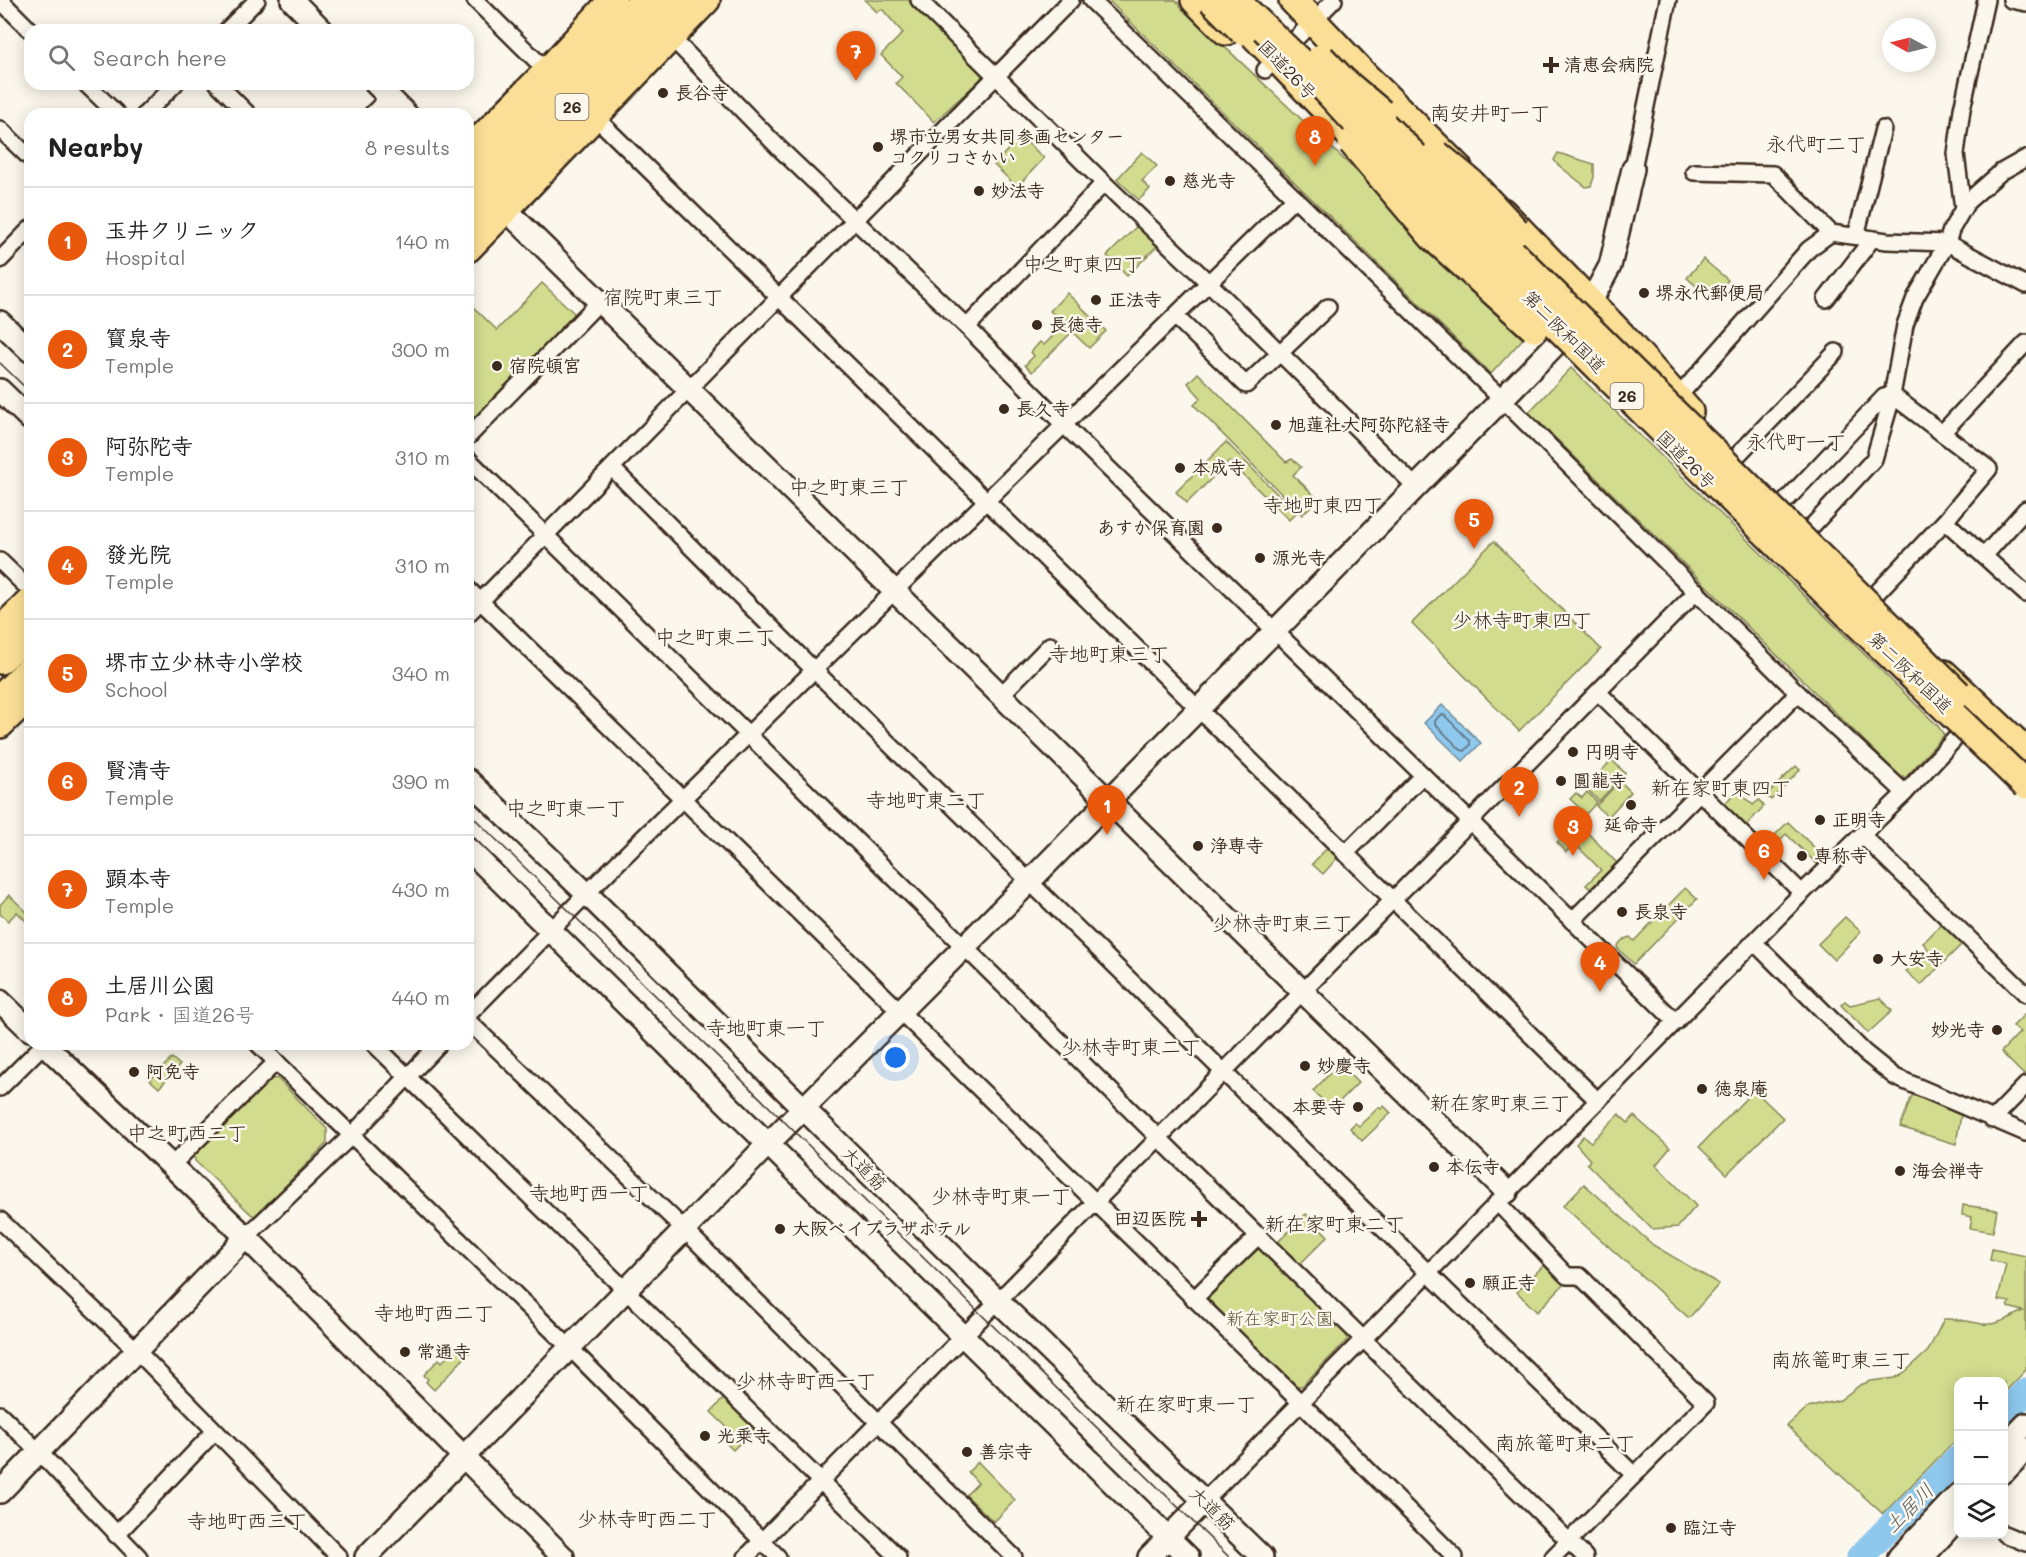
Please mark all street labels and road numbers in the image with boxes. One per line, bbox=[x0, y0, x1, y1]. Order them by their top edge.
street label: 国道26号 bbox=[1253, 34, 1322, 105]
road number: 26 bbox=[556, 94, 588, 120]
street label: 第二阪和国道 bbox=[1518, 285, 1611, 378]
road number: 26 bbox=[1610, 383, 1644, 409]
street label: 国道26号 bbox=[1652, 424, 1722, 494]
street label: 第二阪和国道 bbox=[1864, 626, 1958, 718]
street label: 大道筋 bbox=[837, 1141, 892, 1196]
street label: 大道筋 bbox=[1185, 1481, 1240, 1536]

